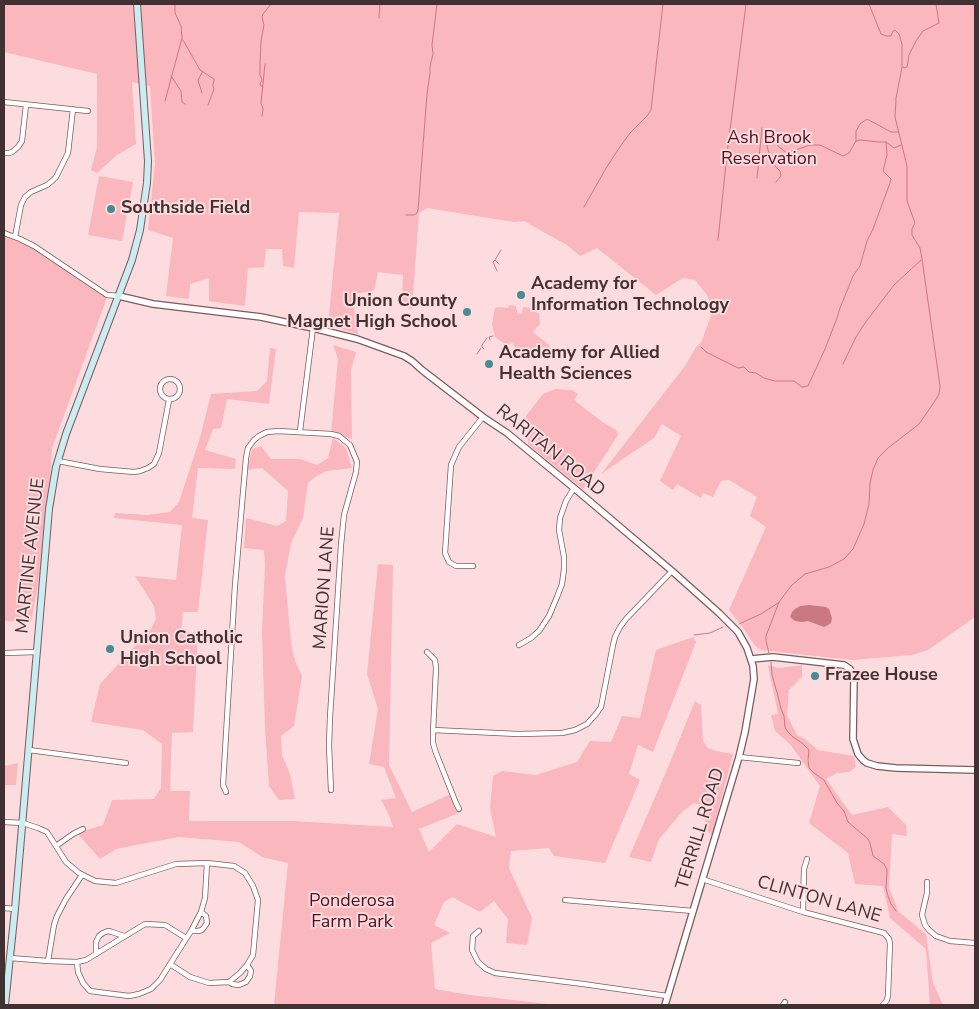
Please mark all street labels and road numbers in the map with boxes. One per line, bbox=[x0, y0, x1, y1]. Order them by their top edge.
street label: RARITAN ROAD bbox=[491, 400, 609, 502]
street label: MARTINE AVENUE bbox=[12, 477, 50, 635]
street label: MARION LANE bbox=[310, 526, 340, 650]
street label: TERRILL ROAD bbox=[672, 765, 730, 893]
street label: CLINTON LANE bbox=[755, 872, 883, 928]

